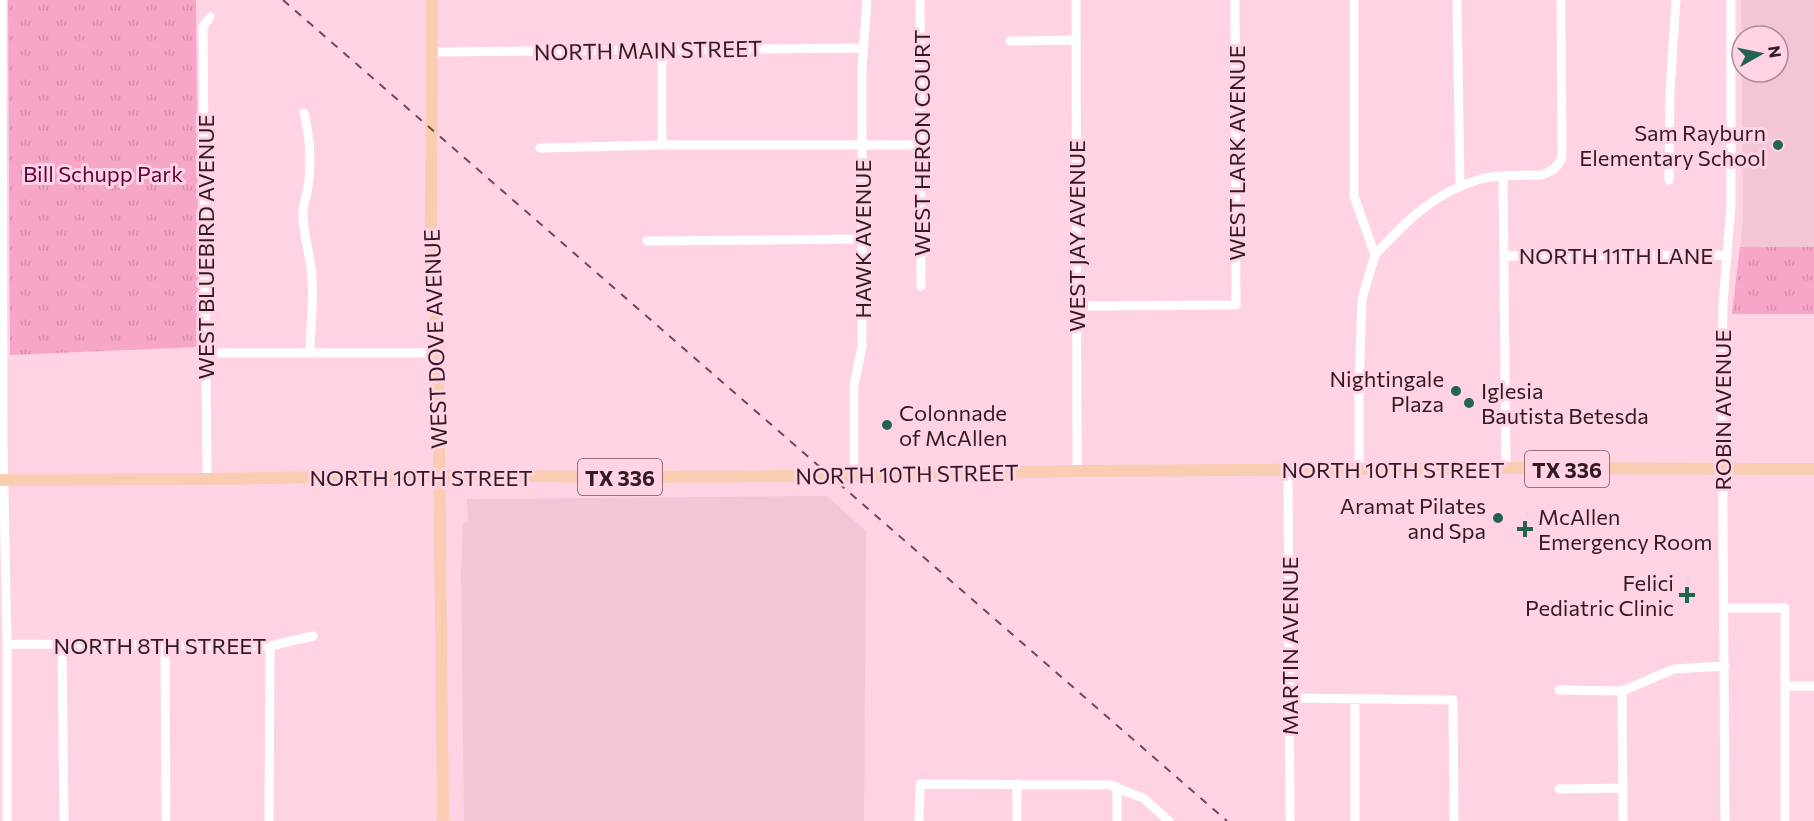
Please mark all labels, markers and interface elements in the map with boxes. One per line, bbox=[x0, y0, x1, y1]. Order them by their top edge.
north arrow bbox=[1730, 24, 1790, 84]
street label: WEST HERON COURT bbox=[908, 30, 935, 256]
street label: NORTH MAIN STREET bbox=[534, 35, 762, 65]
text: N bbox=[1765, 44, 1786, 59]
street label: WEST LARK AVENUE bbox=[1223, 45, 1250, 261]
street label: WEST BLUEBIRD AVENUE bbox=[192, 114, 219, 380]
place label: Sam Rayburn Elementary School bbox=[1579, 119, 1766, 171]
marker: Sam Rayburn Elementary School bbox=[1771, 138, 1785, 152]
street label: WEST JAY AVENUE bbox=[1063, 140, 1090, 332]
park label: Bill Schupp Park bbox=[23, 160, 183, 187]
street label: HAWK AVENUE bbox=[849, 160, 876, 318]
street label: WEST DOVE AVENUE bbox=[418, 229, 452, 449]
street label: NORTH 11TH LANE bbox=[1519, 242, 1713, 269]
street label: ROBIN AVENUE bbox=[1709, 330, 1736, 490]
place label: Nightingale Plaza bbox=[1329, 365, 1444, 417]
place label: Iglesia Bautista Betesda bbox=[1481, 377, 1649, 429]
marker: Nightingale Plaza bbox=[1449, 384, 1463, 398]
marker: Iglesia Bautista Betesda bbox=[1462, 396, 1476, 410]
place label: Colonnade of McAllen bbox=[899, 399, 1007, 451]
marker: Colonnade of McAllen bbox=[880, 418, 894, 432]
road number: TX 336 bbox=[1525, 451, 1609, 487]
street label: NORTH 10TH STREET bbox=[1281, 456, 1505, 483]
road number: TX 336 bbox=[578, 459, 662, 495]
street label: NORTH 10TH STREET bbox=[795, 459, 1019, 489]
street label: NORTH 10TH STREET bbox=[309, 464, 533, 491]
place label: Aramat Pilates and Spa bbox=[1340, 492, 1486, 544]
place label: McAllen Emergency Room bbox=[1538, 503, 1713, 555]
marker: Aramat Pilates and Spa bbox=[1491, 511, 1505, 525]
marker: McAllen Emergency Room bbox=[1516, 520, 1534, 538]
street label: MARTIN AVENUE bbox=[1276, 556, 1303, 736]
place label: Felici Pediatric Clinic bbox=[1525, 569, 1674, 621]
marker: Felici Pediatric Clinic bbox=[1678, 586, 1696, 604]
street label: NORTH 8TH STREET bbox=[54, 632, 266, 659]

